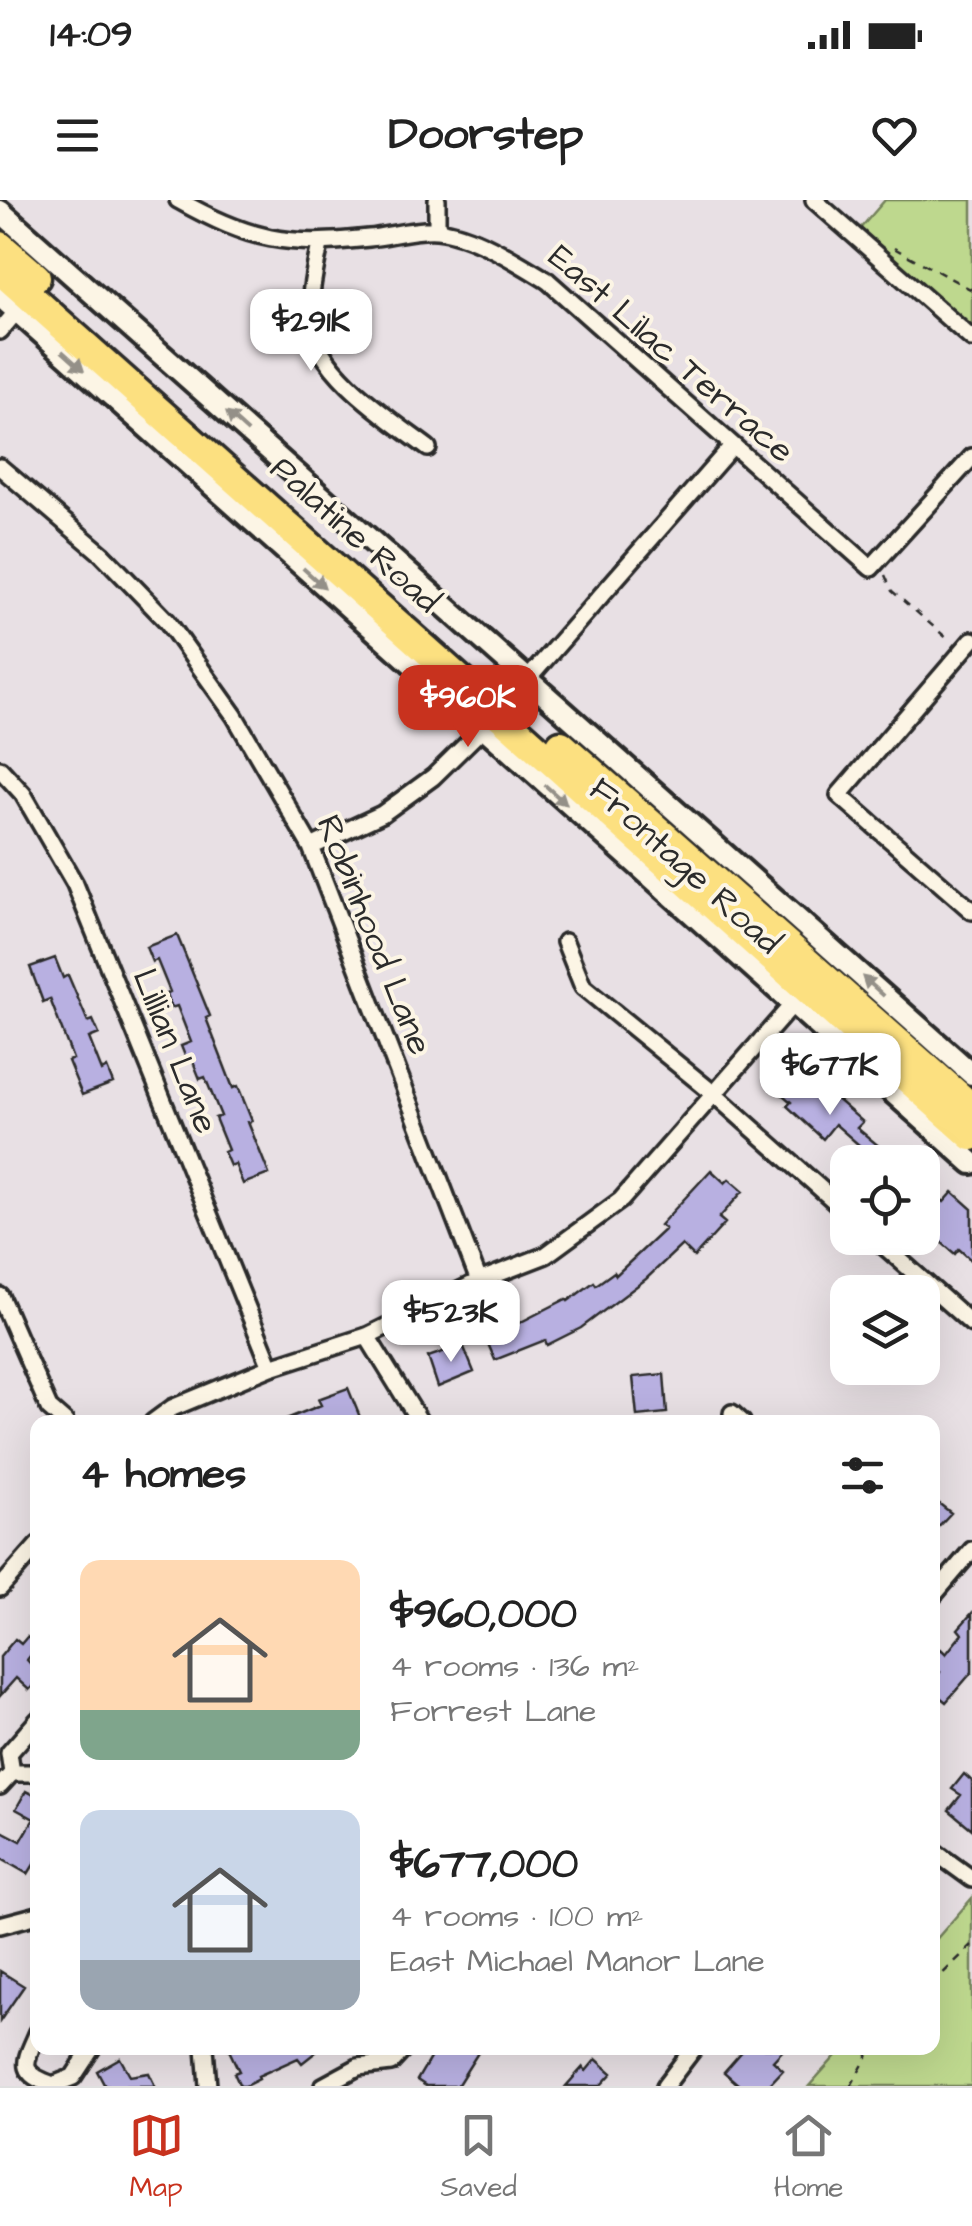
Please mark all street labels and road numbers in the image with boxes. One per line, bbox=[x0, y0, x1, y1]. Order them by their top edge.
street label: East Lilac Terrace bbox=[537, 233, 805, 475]
street label: Palatine Road bbox=[259, 445, 451, 625]
street label: Frontage Road bbox=[577, 766, 792, 967]
street label: Robinhood Lane bbox=[304, 808, 444, 1062]
street label: Lillian Lane bbox=[120, 961, 230, 1141]

